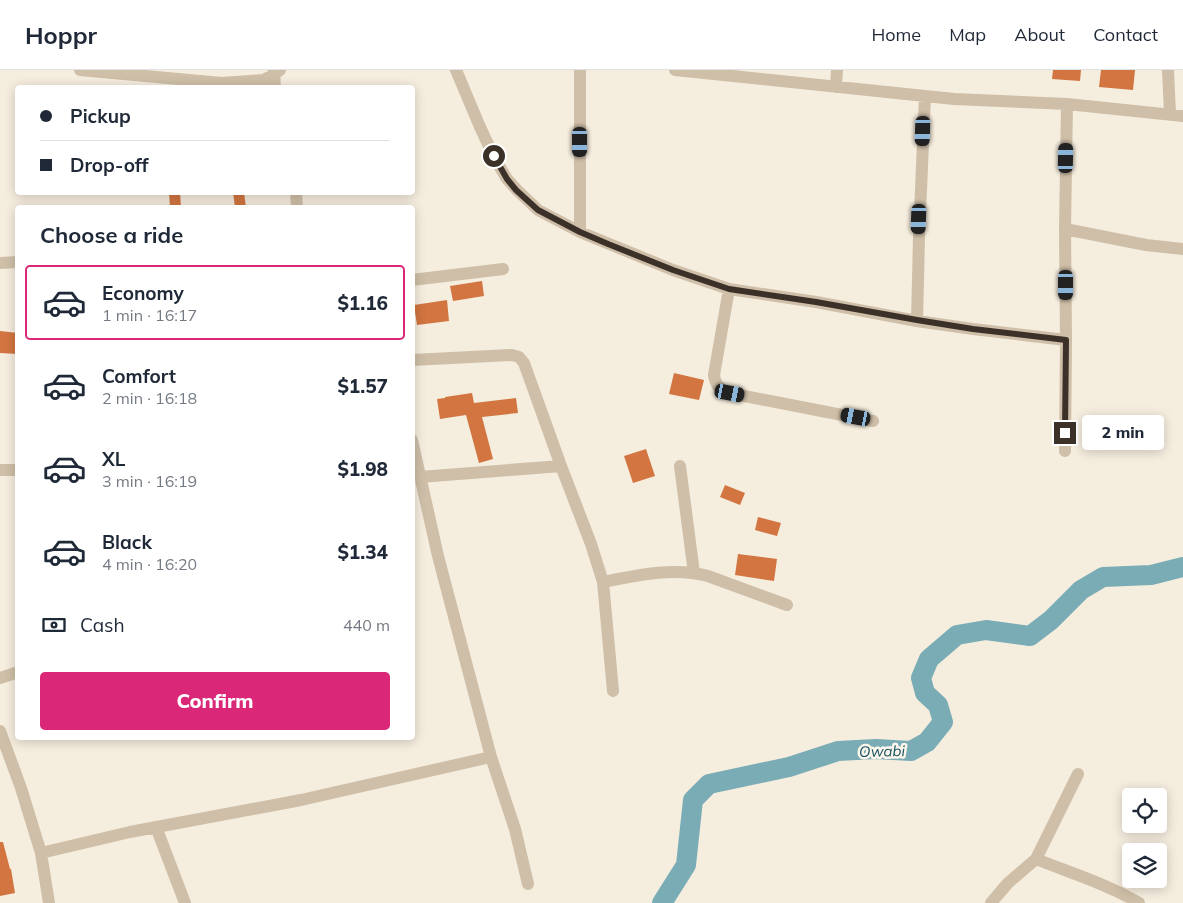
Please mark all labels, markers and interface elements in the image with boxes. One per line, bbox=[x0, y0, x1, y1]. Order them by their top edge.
text: Hoppr bbox=[25, 20, 97, 50]
text: Home bbox=[871, 23, 921, 46]
text: Map bbox=[949, 23, 986, 46]
text: About bbox=[1014, 23, 1065, 46]
text: Contact bbox=[1093, 23, 1158, 46]
text: Pickup bbox=[70, 104, 131, 128]
car bbox=[914, 116, 931, 146]
car bbox=[572, 127, 587, 157]
car bbox=[1058, 143, 1073, 173]
route start bbox=[483, 145, 505, 167]
text: Drop-off bbox=[70, 153, 148, 177]
car bbox=[910, 204, 927, 234]
text: Choose a ride bbox=[40, 221, 183, 249]
car bbox=[1058, 270, 1073, 300]
icon: car bbox=[42, 280, 87, 325]
text: Economy bbox=[102, 281, 184, 305]
text: $1.16 bbox=[337, 291, 388, 315]
text: 1 min · 16:17 bbox=[102, 305, 197, 325]
icon: car bbox=[42, 363, 87, 408]
text: Comfort bbox=[102, 364, 176, 388]
text: $1.57 bbox=[337, 374, 388, 398]
car bbox=[713, 383, 746, 403]
text: 2 min · 16:18 bbox=[102, 388, 197, 408]
car bbox=[839, 407, 872, 427]
callout: 2 min bbox=[1082, 416, 1165, 450]
route end bbox=[1054, 422, 1076, 444]
text: 2 min bbox=[1102, 422, 1144, 442]
icon: car bbox=[42, 446, 87, 491]
text: XL bbox=[102, 447, 125, 471]
text: $1.98 bbox=[337, 457, 388, 481]
text: 3 min · 16:19 bbox=[102, 471, 197, 491]
icon: car bbox=[42, 529, 87, 574]
text: Black bbox=[102, 530, 152, 554]
text: $1.34 bbox=[337, 540, 388, 564]
text: 4 min · 16:20 bbox=[102, 554, 197, 574]
icon: cash bbox=[40, 611, 68, 639]
text: Cash bbox=[80, 613, 125, 637]
text: 440 m bbox=[343, 615, 390, 635]
button: Confirm bbox=[40, 672, 390, 730]
water label: Owabi bbox=[859, 741, 906, 761]
map controls bbox=[1122, 788, 1167, 888]
button: locate bbox=[1122, 788, 1167, 833]
button: layers bbox=[1122, 843, 1167, 888]

